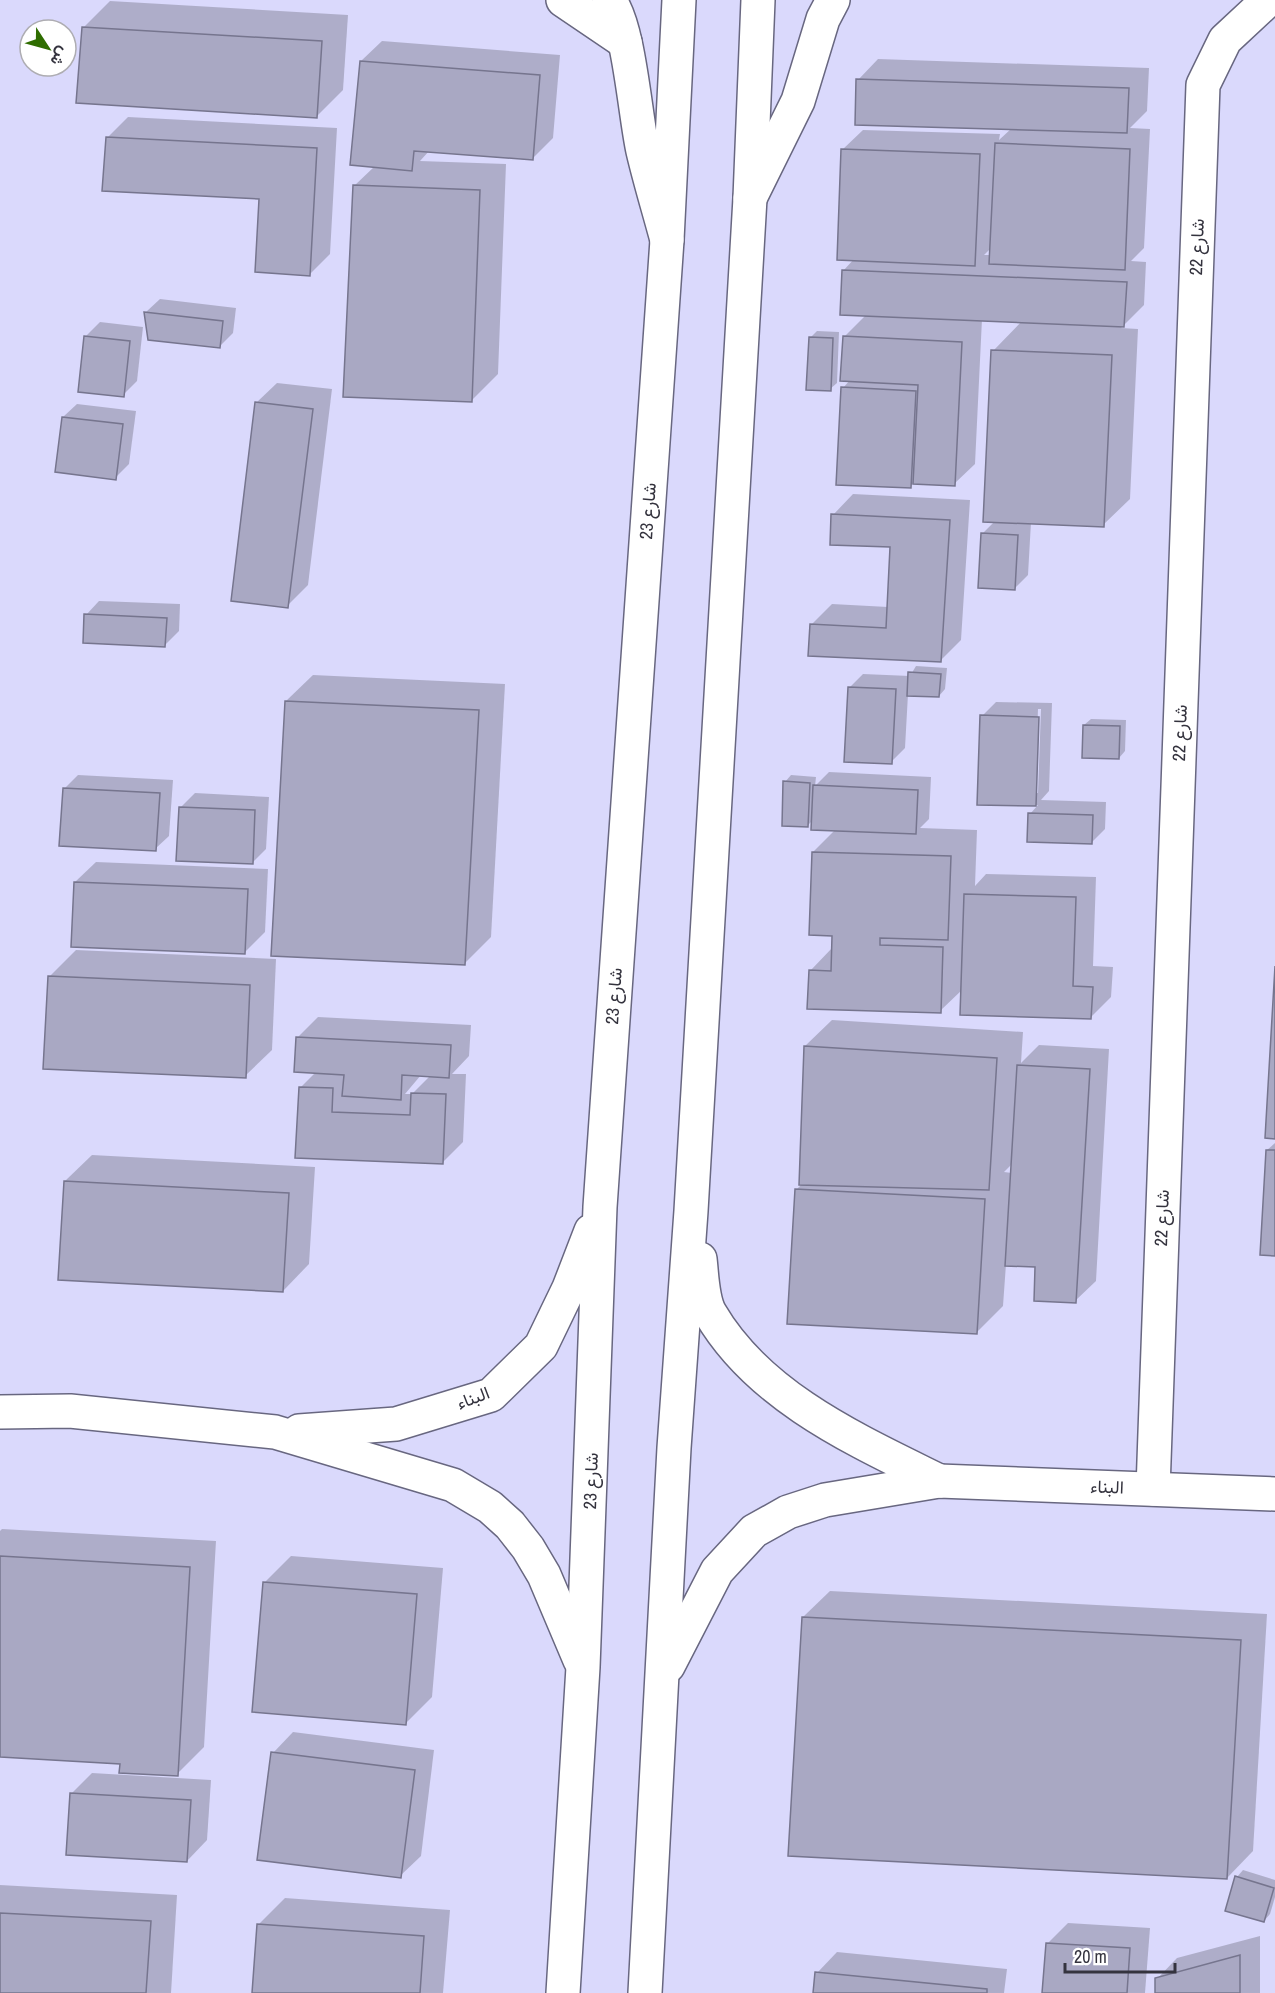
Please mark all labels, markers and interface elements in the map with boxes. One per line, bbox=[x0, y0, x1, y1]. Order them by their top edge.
north arrow bbox=[18, 18, 78, 78]
text: ش bbox=[46, 43, 75, 71]
street label: شارع 22 bbox=[1183, 218, 1210, 276]
street label: شارع 23 bbox=[633, 482, 662, 540]
street label: شارع 22 bbox=[1166, 704, 1193, 762]
street label: شارع 23 bbox=[599, 967, 628, 1025]
street label: شارع 22 bbox=[1148, 1189, 1175, 1247]
street label: البناء bbox=[453, 1380, 493, 1415]
street label: شارع 23 bbox=[577, 1452, 604, 1510]
street label: البناء bbox=[1090, 1473, 1124, 1500]
scale bar bbox=[1065, 1936, 1174, 1974]
text: 20 m bbox=[1074, 1944, 1107, 1969]

